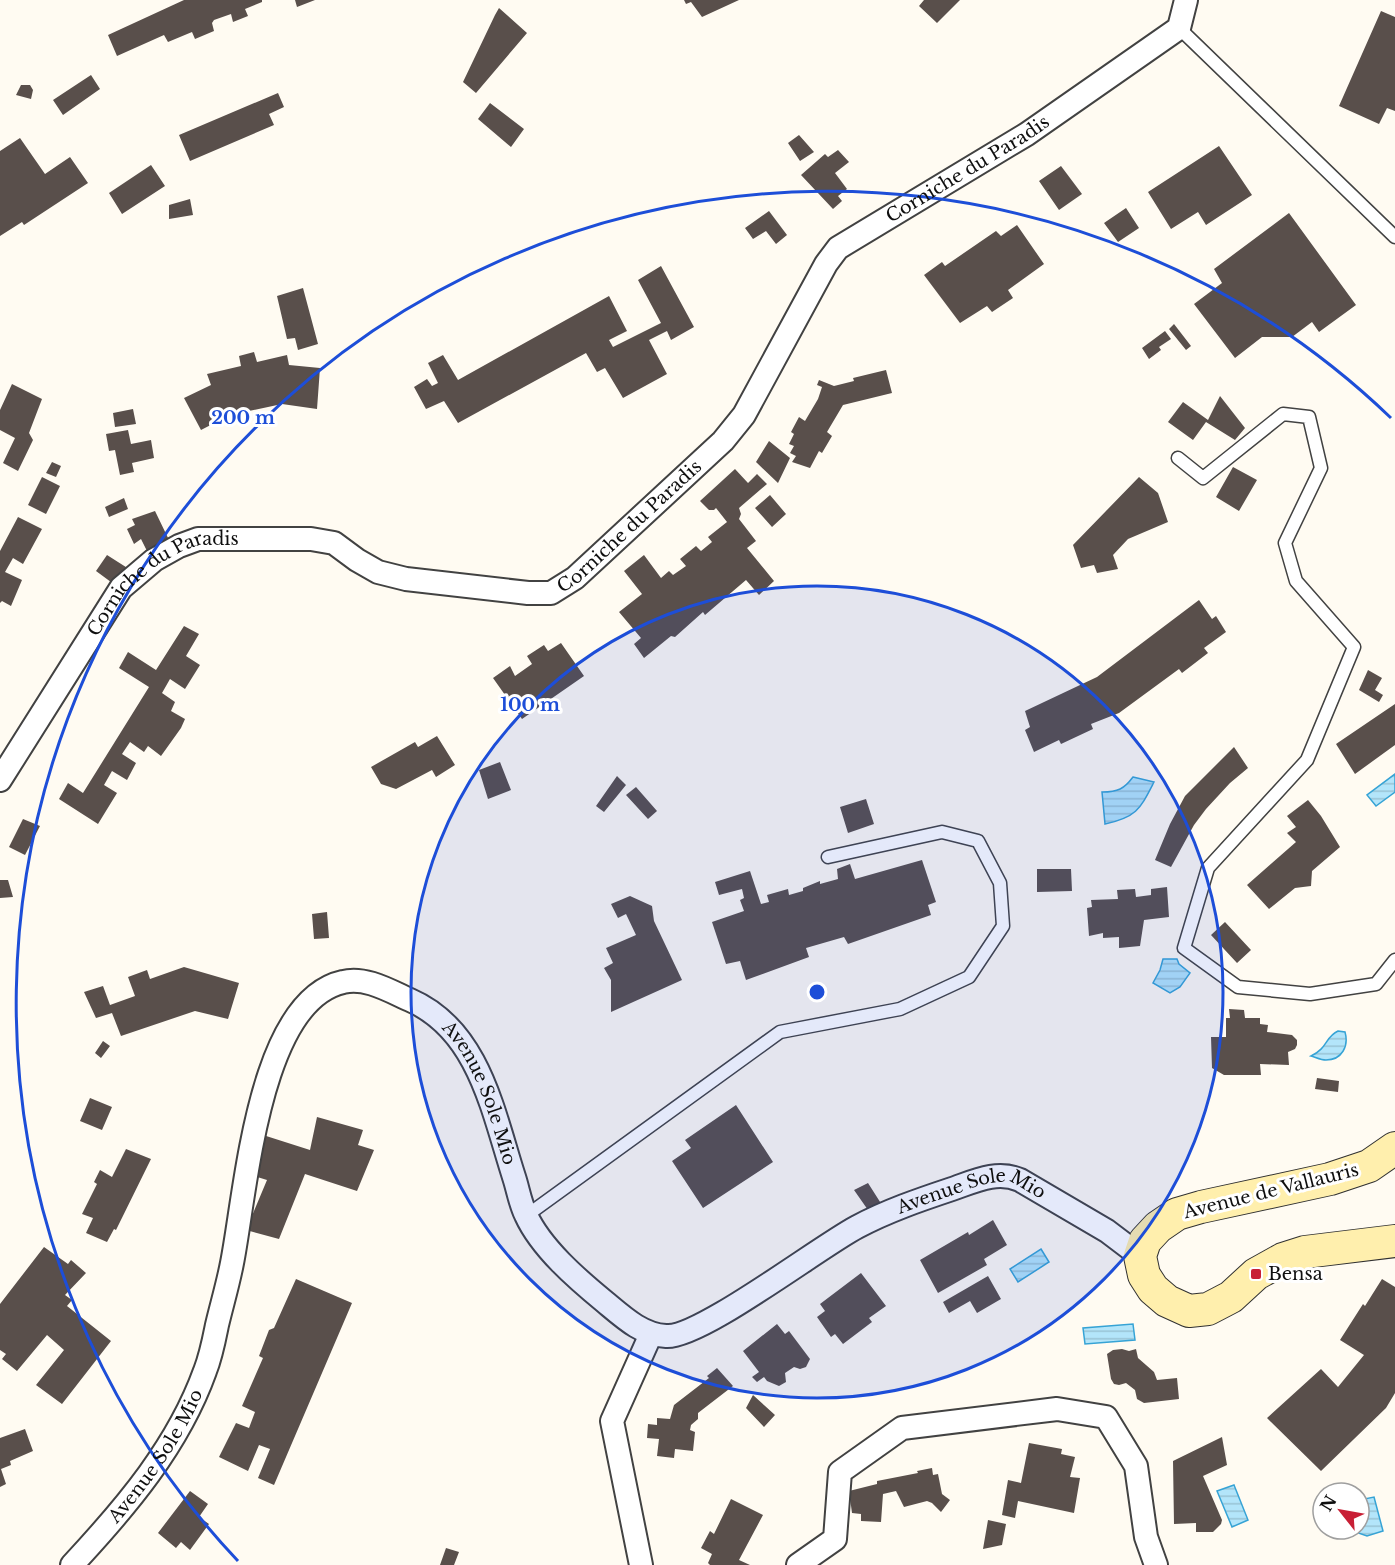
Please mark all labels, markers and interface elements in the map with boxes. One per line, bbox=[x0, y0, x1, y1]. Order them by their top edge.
street label: Corniche du Paradis bbox=[882, 111, 1054, 227]
text: 200 m bbox=[211, 407, 275, 429]
street label: Corniche du Paradis bbox=[553, 455, 706, 597]
street label: Corniche du Paradis bbox=[83, 527, 239, 640]
text: 100 m bbox=[500, 694, 560, 716]
centre of rings bbox=[807, 982, 827, 1002]
street label: Avenue Sole Mio bbox=[437, 1016, 521, 1168]
street label: Avenue de Vallauris bbox=[1180, 1159, 1361, 1224]
street label: Avenue Sole Mio bbox=[893, 1165, 1050, 1219]
place label: Bensa bbox=[1268, 1263, 1323, 1285]
marker: Bensa bbox=[1249, 1267, 1263, 1281]
street label: Avenue Sole Mio bbox=[103, 1386, 207, 1528]
north arrow bbox=[1311, 1481, 1371, 1541]
text: N bbox=[1316, 1492, 1341, 1515]

